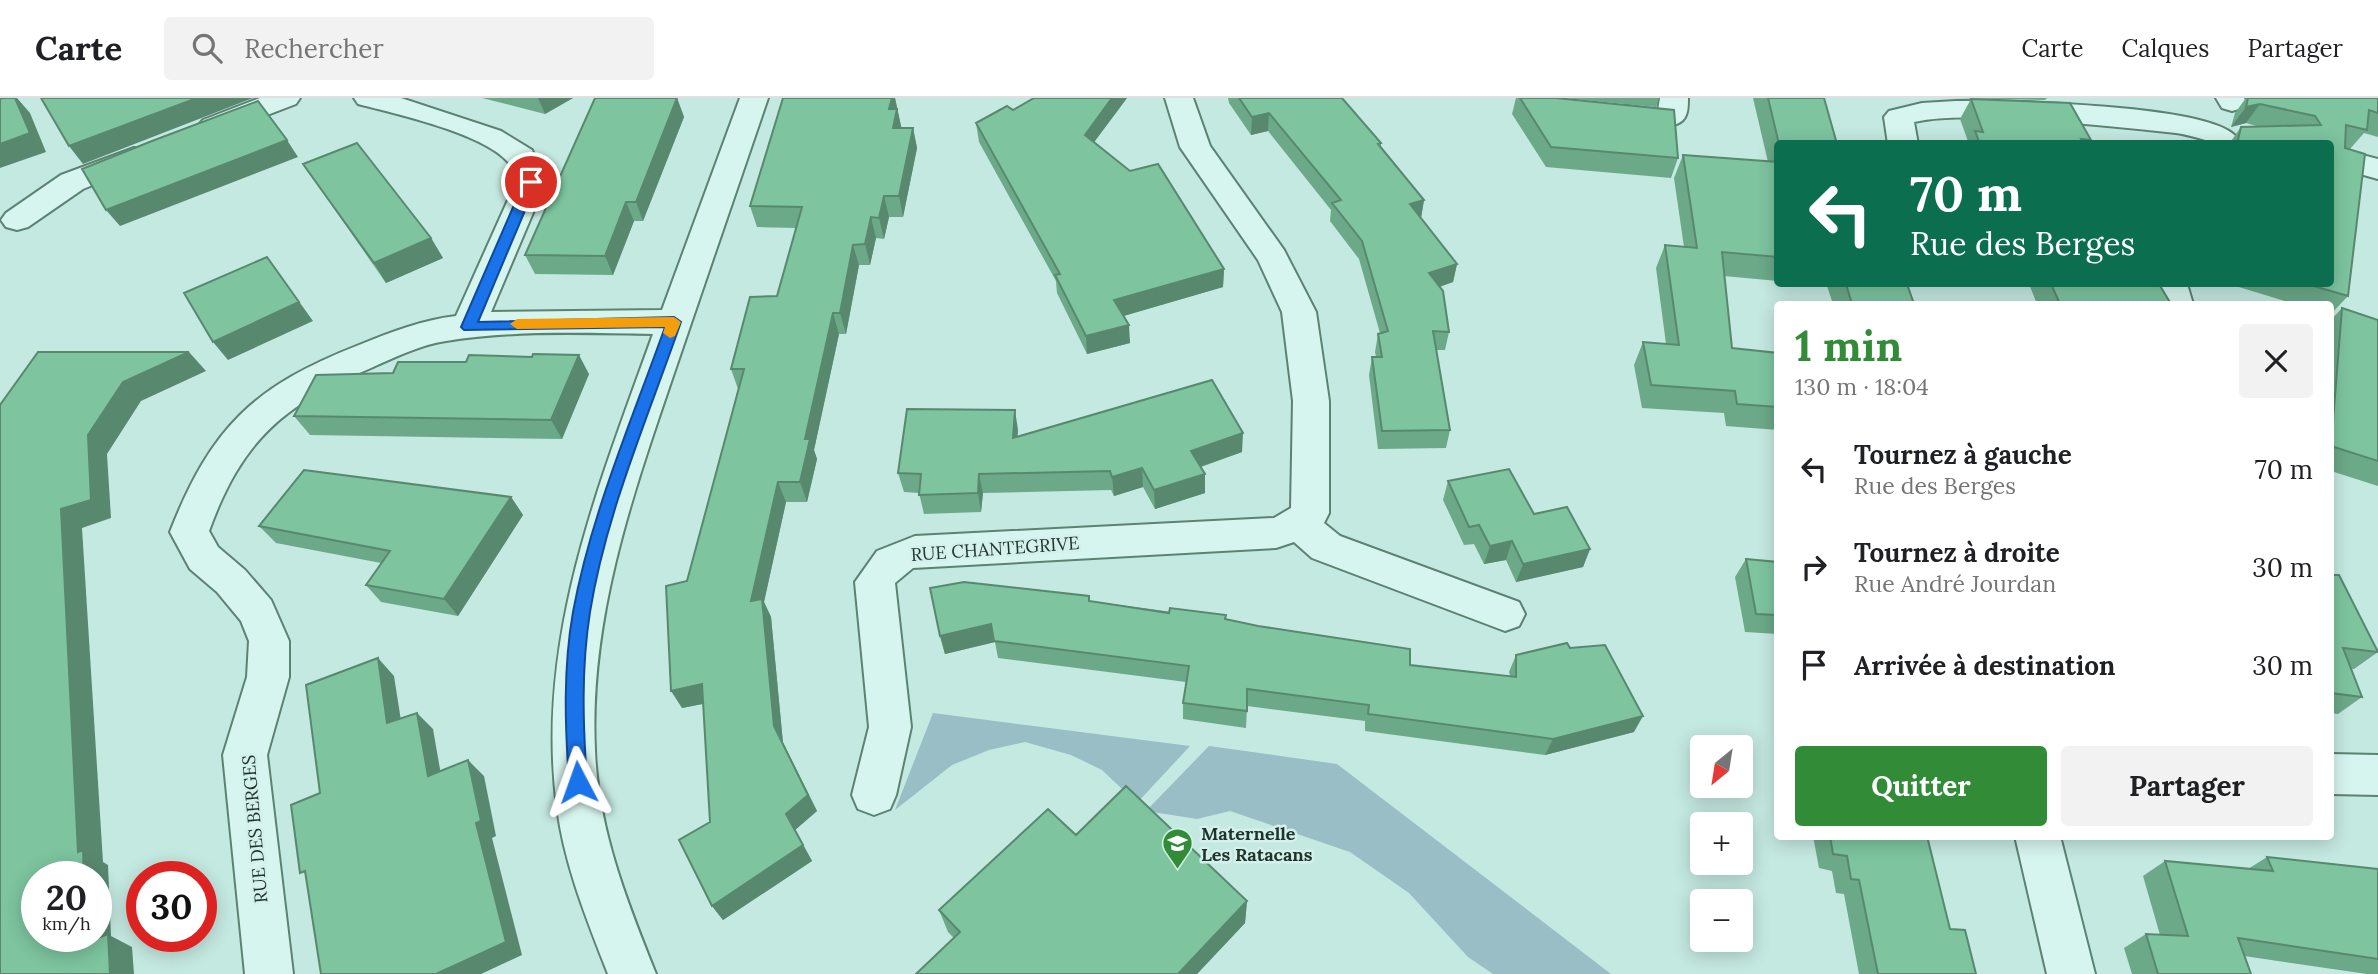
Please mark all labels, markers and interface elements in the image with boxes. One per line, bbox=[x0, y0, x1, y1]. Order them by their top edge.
search box bbox=[164, 17, 654, 80]
text: Carte bbox=[35, 27, 122, 69]
icon: search bbox=[188, 29, 226, 67]
text: Rechercher bbox=[244, 32, 384, 65]
text: Carte bbox=[2021, 33, 2083, 64]
text: Calques bbox=[2121, 33, 2209, 64]
text: Partager bbox=[2247, 33, 2343, 64]
pin bbox=[501, 152, 561, 212]
text: 70 m bbox=[1910, 162, 2022, 224]
icon: arrive bbox=[512, 163, 550, 201]
icon: left bbox=[1795, 168, 1886, 259]
text: Rue des Berges bbox=[1910, 223, 2135, 264]
text: 1 min bbox=[1795, 319, 1902, 373]
button: close bbox=[2239, 324, 2313, 398]
text: 130 m · 18:04 bbox=[1795, 372, 1929, 401]
text: Tournez à gauche bbox=[1854, 438, 2072, 471]
icon: left bbox=[1795, 450, 1833, 488]
text: 70 m bbox=[2255, 453, 2313, 486]
text: Rue des Berges bbox=[1854, 471, 2016, 500]
street label: RUE CHANTEGRIVE bbox=[910, 531, 1080, 566]
text: Tournez à droite bbox=[1854, 536, 2060, 569]
icon: right bbox=[1795, 548, 1833, 586]
text: 30 m bbox=[2252, 551, 2313, 584]
text: Rue André Jourdan bbox=[1854, 569, 2056, 598]
icon: arrive bbox=[1795, 646, 1833, 684]
text: Arrivée à destination bbox=[1854, 649, 2115, 682]
text: 30 m bbox=[2252, 649, 2313, 682]
north arrow bbox=[1690, 735, 1754, 798]
map controls bbox=[1690, 735, 1753, 952]
position arrow bbox=[541, 745, 615, 819]
button: Quitter bbox=[1795, 746, 2047, 826]
button: Partager bbox=[2061, 746, 2313, 826]
street label: RUE DES BERGES bbox=[237, 754, 272, 904]
button: + bbox=[1690, 812, 1753, 875]
place label: Maternelle Les Ratacans bbox=[1201, 822, 1313, 866]
school or university icon: Maternelle Les Ratacans bbox=[1161, 827, 1195, 871]
speed limit sign: 30 bbox=[126, 861, 217, 952]
text: 20 bbox=[46, 875, 87, 920]
button: − bbox=[1690, 889, 1753, 952]
text: km/h bbox=[42, 912, 91, 935]

